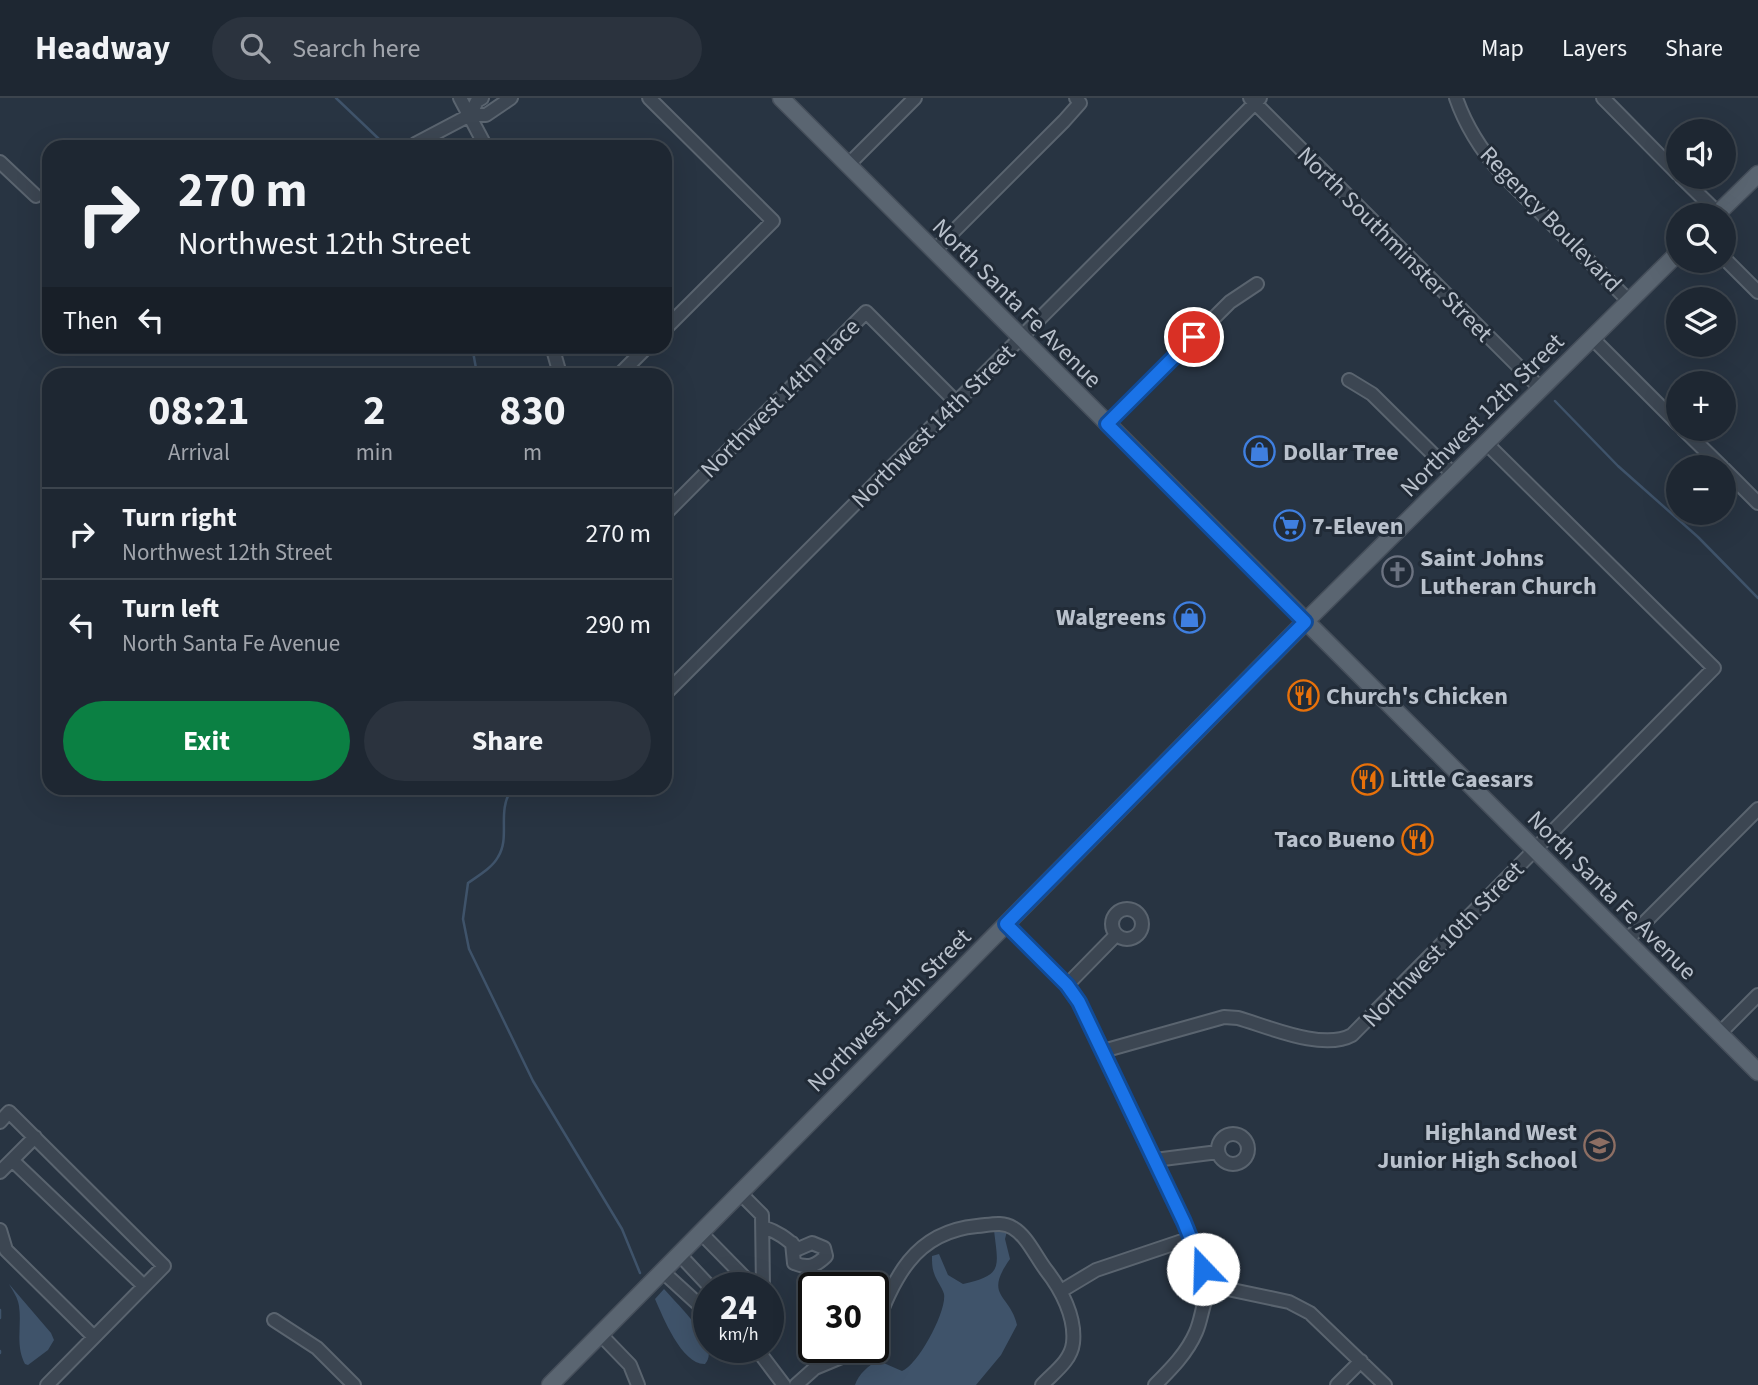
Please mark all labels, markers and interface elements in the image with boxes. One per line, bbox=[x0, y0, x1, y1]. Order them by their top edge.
search box bbox=[212, 17, 702, 80]
text: Headway bbox=[35, 25, 170, 72]
icon: search bbox=[236, 29, 274, 67]
text: Search here bbox=[292, 30, 420, 67]
text: Map bbox=[1481, 31, 1524, 66]
text: Layers bbox=[1562, 31, 1627, 66]
text: Share bbox=[1665, 31, 1723, 66]
map controls bbox=[1666, 119, 1736, 525]
button: sound bbox=[1666, 119, 1736, 189]
street label: Regency Boulevard bbox=[1472, 138, 1630, 300]
street label: North Southminster Street bbox=[1289, 139, 1500, 350]
text: 270 m bbox=[178, 156, 307, 226]
icon: right bbox=[63, 168, 154, 259]
button: search bbox=[1666, 203, 1736, 273]
street label: North Santa Fe Avenue bbox=[924, 211, 1109, 396]
text: Northwest 12th Street bbox=[178, 221, 471, 267]
button: layers bbox=[1666, 287, 1736, 357]
icon: left bbox=[132, 301, 170, 339]
text: Then bbox=[63, 302, 118, 339]
pin bbox=[1164, 307, 1224, 367]
street label: Northwest 14th Place bbox=[692, 310, 868, 486]
icon: arrive bbox=[1175, 318, 1213, 356]
street label: Northwest 12th Street bbox=[1392, 325, 1572, 505]
street label: Northwest 14th Street bbox=[843, 336, 1023, 516]
button: + bbox=[1666, 371, 1736, 441]
text: 08:21 bbox=[148, 381, 250, 441]
text: 2 bbox=[363, 381, 385, 441]
text: 830 bbox=[499, 381, 566, 441]
shop icon: Dollar Tree bbox=[1243, 435, 1277, 469]
place label: Dollar Tree bbox=[1283, 435, 1399, 470]
text: Arrival bbox=[168, 436, 230, 469]
text: min bbox=[356, 436, 393, 469]
text: m bbox=[523, 436, 542, 469]
button: − bbox=[1666, 455, 1736, 525]
text: Turn right bbox=[122, 499, 237, 536]
supermarket icon: 7-Eleven bbox=[1272, 509, 1306, 543]
place label: 7-Eleven bbox=[1312, 509, 1403, 544]
icon: right bbox=[63, 515, 101, 553]
text: 270 m bbox=[585, 515, 651, 552]
text: Northwest 12th Street bbox=[122, 536, 332, 569]
place label: Saint Johns Lutheran Church bbox=[1420, 541, 1597, 604]
church icon: Saint Johns Lutheran Church bbox=[1380, 555, 1414, 589]
text: Turn left bbox=[122, 590, 219, 627]
place label: Walgreens bbox=[1056, 600, 1166, 635]
shop icon: Walgreens bbox=[1172, 600, 1206, 634]
icon: left bbox=[63, 606, 101, 644]
text: 290 m bbox=[585, 606, 651, 643]
text: North Santa Fe Avenue bbox=[122, 627, 340, 660]
restaurant icon: Church's Chicken bbox=[1286, 679, 1320, 713]
place label: Church's Chicken bbox=[1326, 679, 1508, 714]
button: Exit bbox=[63, 701, 350, 781]
button: Share bbox=[364, 701, 651, 781]
restaurant icon: Little Caesars bbox=[1350, 762, 1384, 796]
place label: Little Caesars bbox=[1390, 762, 1533, 797]
street label: North Santa Fe Avenue bbox=[1519, 803, 1704, 988]
place label: Taco Bueno bbox=[1274, 822, 1395, 857]
restaurant icon: Taco Bueno bbox=[1401, 822, 1435, 856]
street label: Northwest 10th Street bbox=[1355, 853, 1532, 1035]
street label: Northwest 12th Street bbox=[799, 920, 979, 1100]
place label: Highland West Junior High School bbox=[1377, 1115, 1577, 1178]
school or university icon: Highland West Junior High School bbox=[1583, 1129, 1617, 1163]
position arrow bbox=[1166, 1232, 1240, 1306]
speed limit sign: 30 bbox=[798, 1272, 889, 1363]
text: 24 bbox=[720, 1283, 757, 1333]
text: km/h bbox=[719, 1322, 758, 1347]

